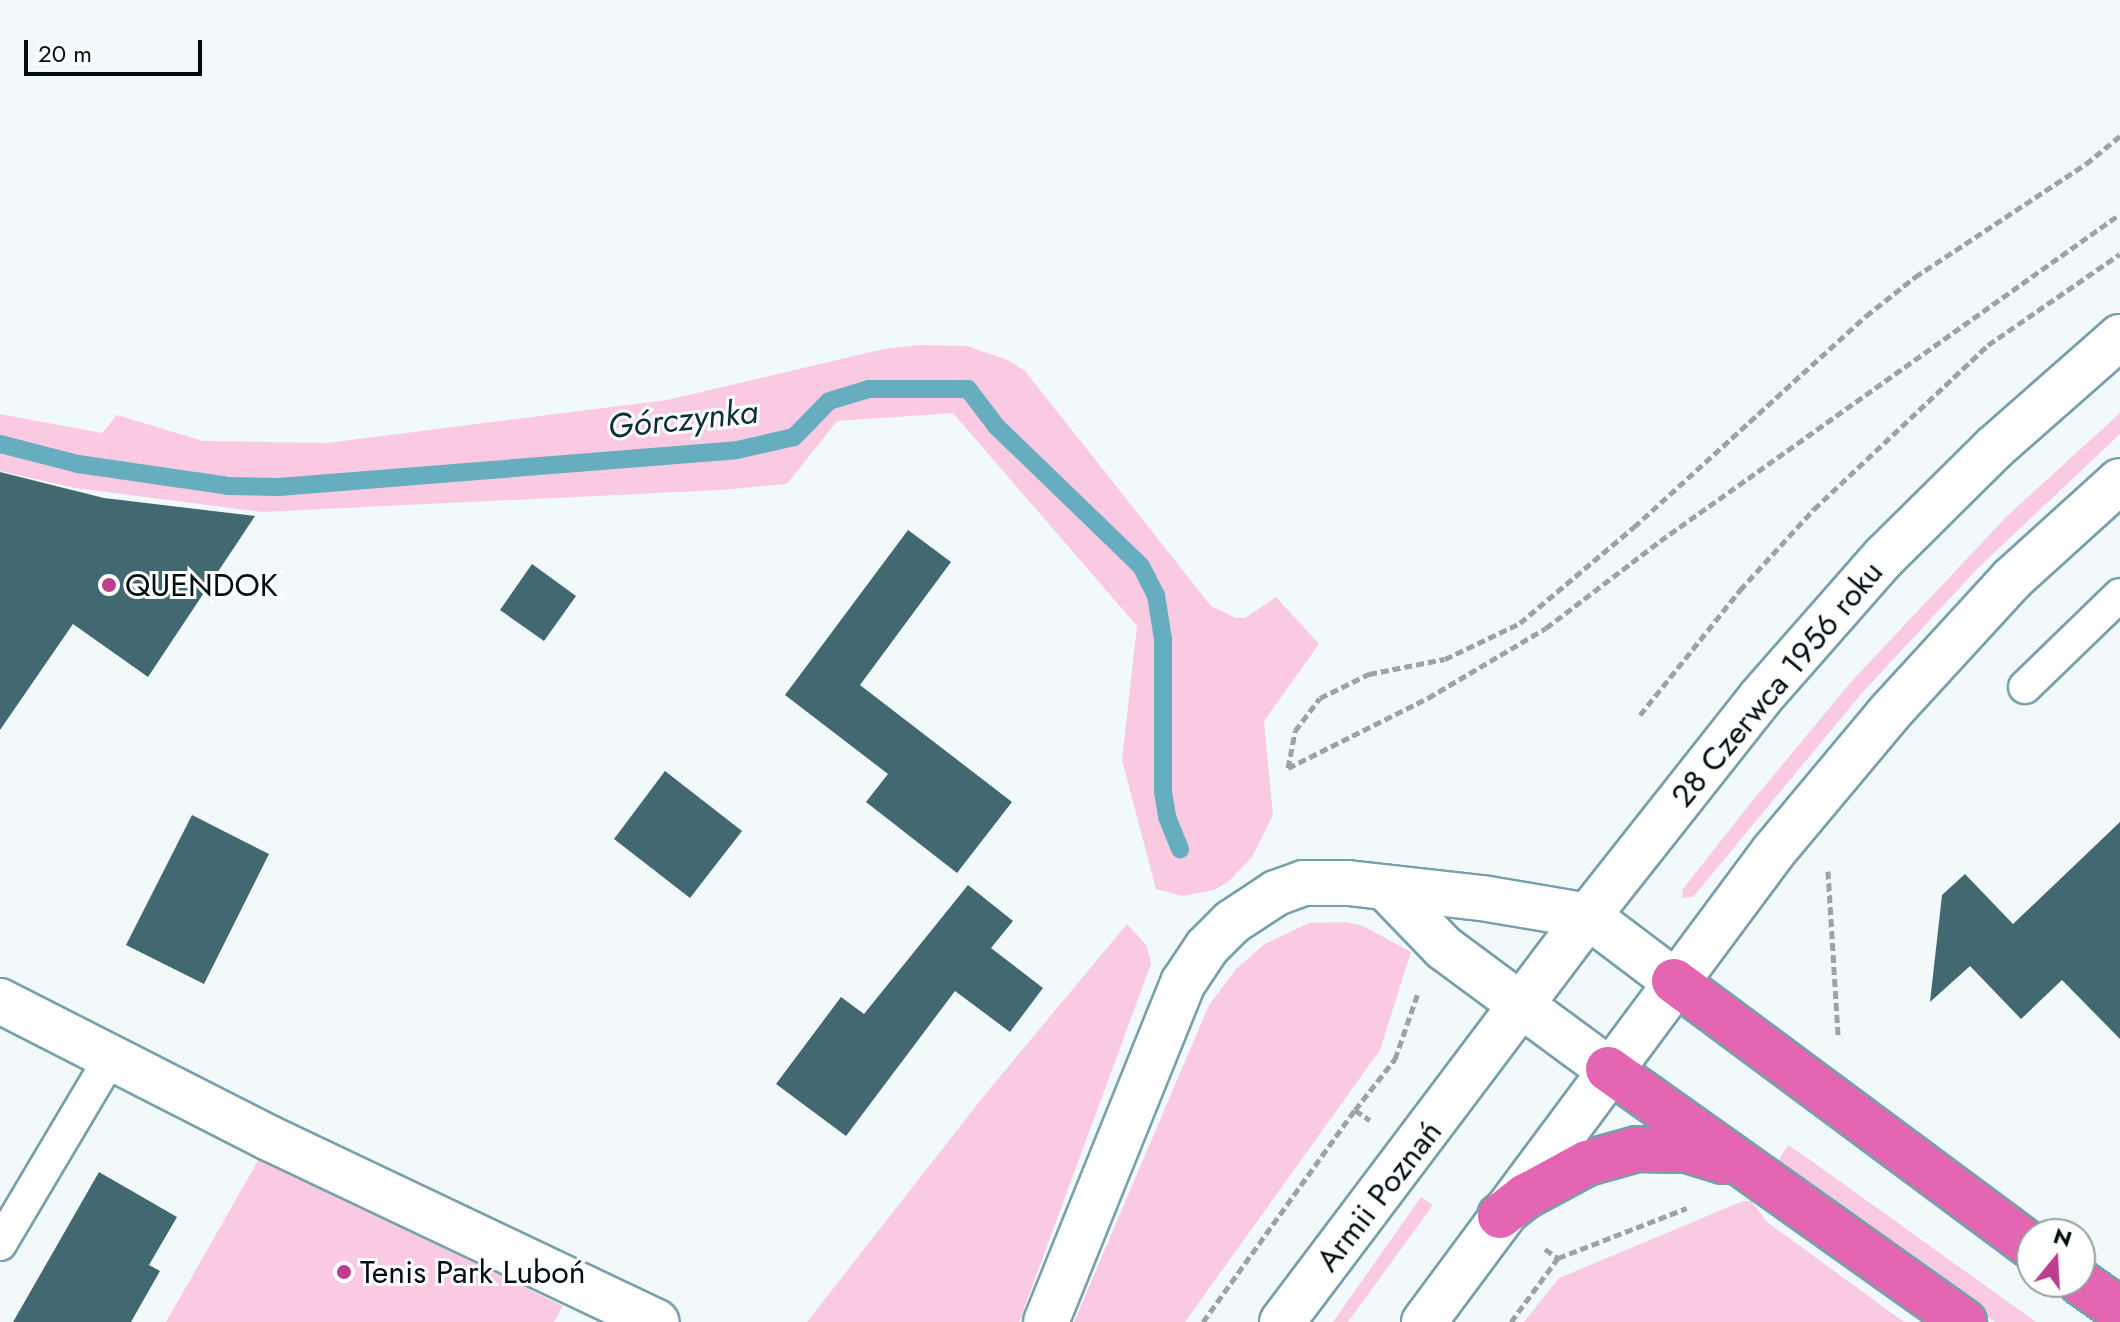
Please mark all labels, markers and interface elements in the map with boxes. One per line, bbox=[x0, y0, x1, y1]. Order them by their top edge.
scale bar bbox=[28, 24, 206, 74]
text: 20 m bbox=[38, 36, 92, 71]
water label: Górczynka bbox=[606, 391, 760, 447]
street label: 28 Czerwca 1956 roku bbox=[1663, 553, 1891, 815]
place label: QUENDOK bbox=[125, 566, 278, 604]
marker: QUENDOK bbox=[100, 576, 118, 594]
street label: Armii Poznań bbox=[1308, 1113, 1450, 1279]
north arrow bbox=[2016, 1218, 2096, 1298]
text: N bbox=[2050, 1219, 2076, 1255]
place label: Tenis Park Luboń bbox=[360, 1253, 585, 1291]
marker: Tenis Park Luboń bbox=[335, 1263, 353, 1281]

